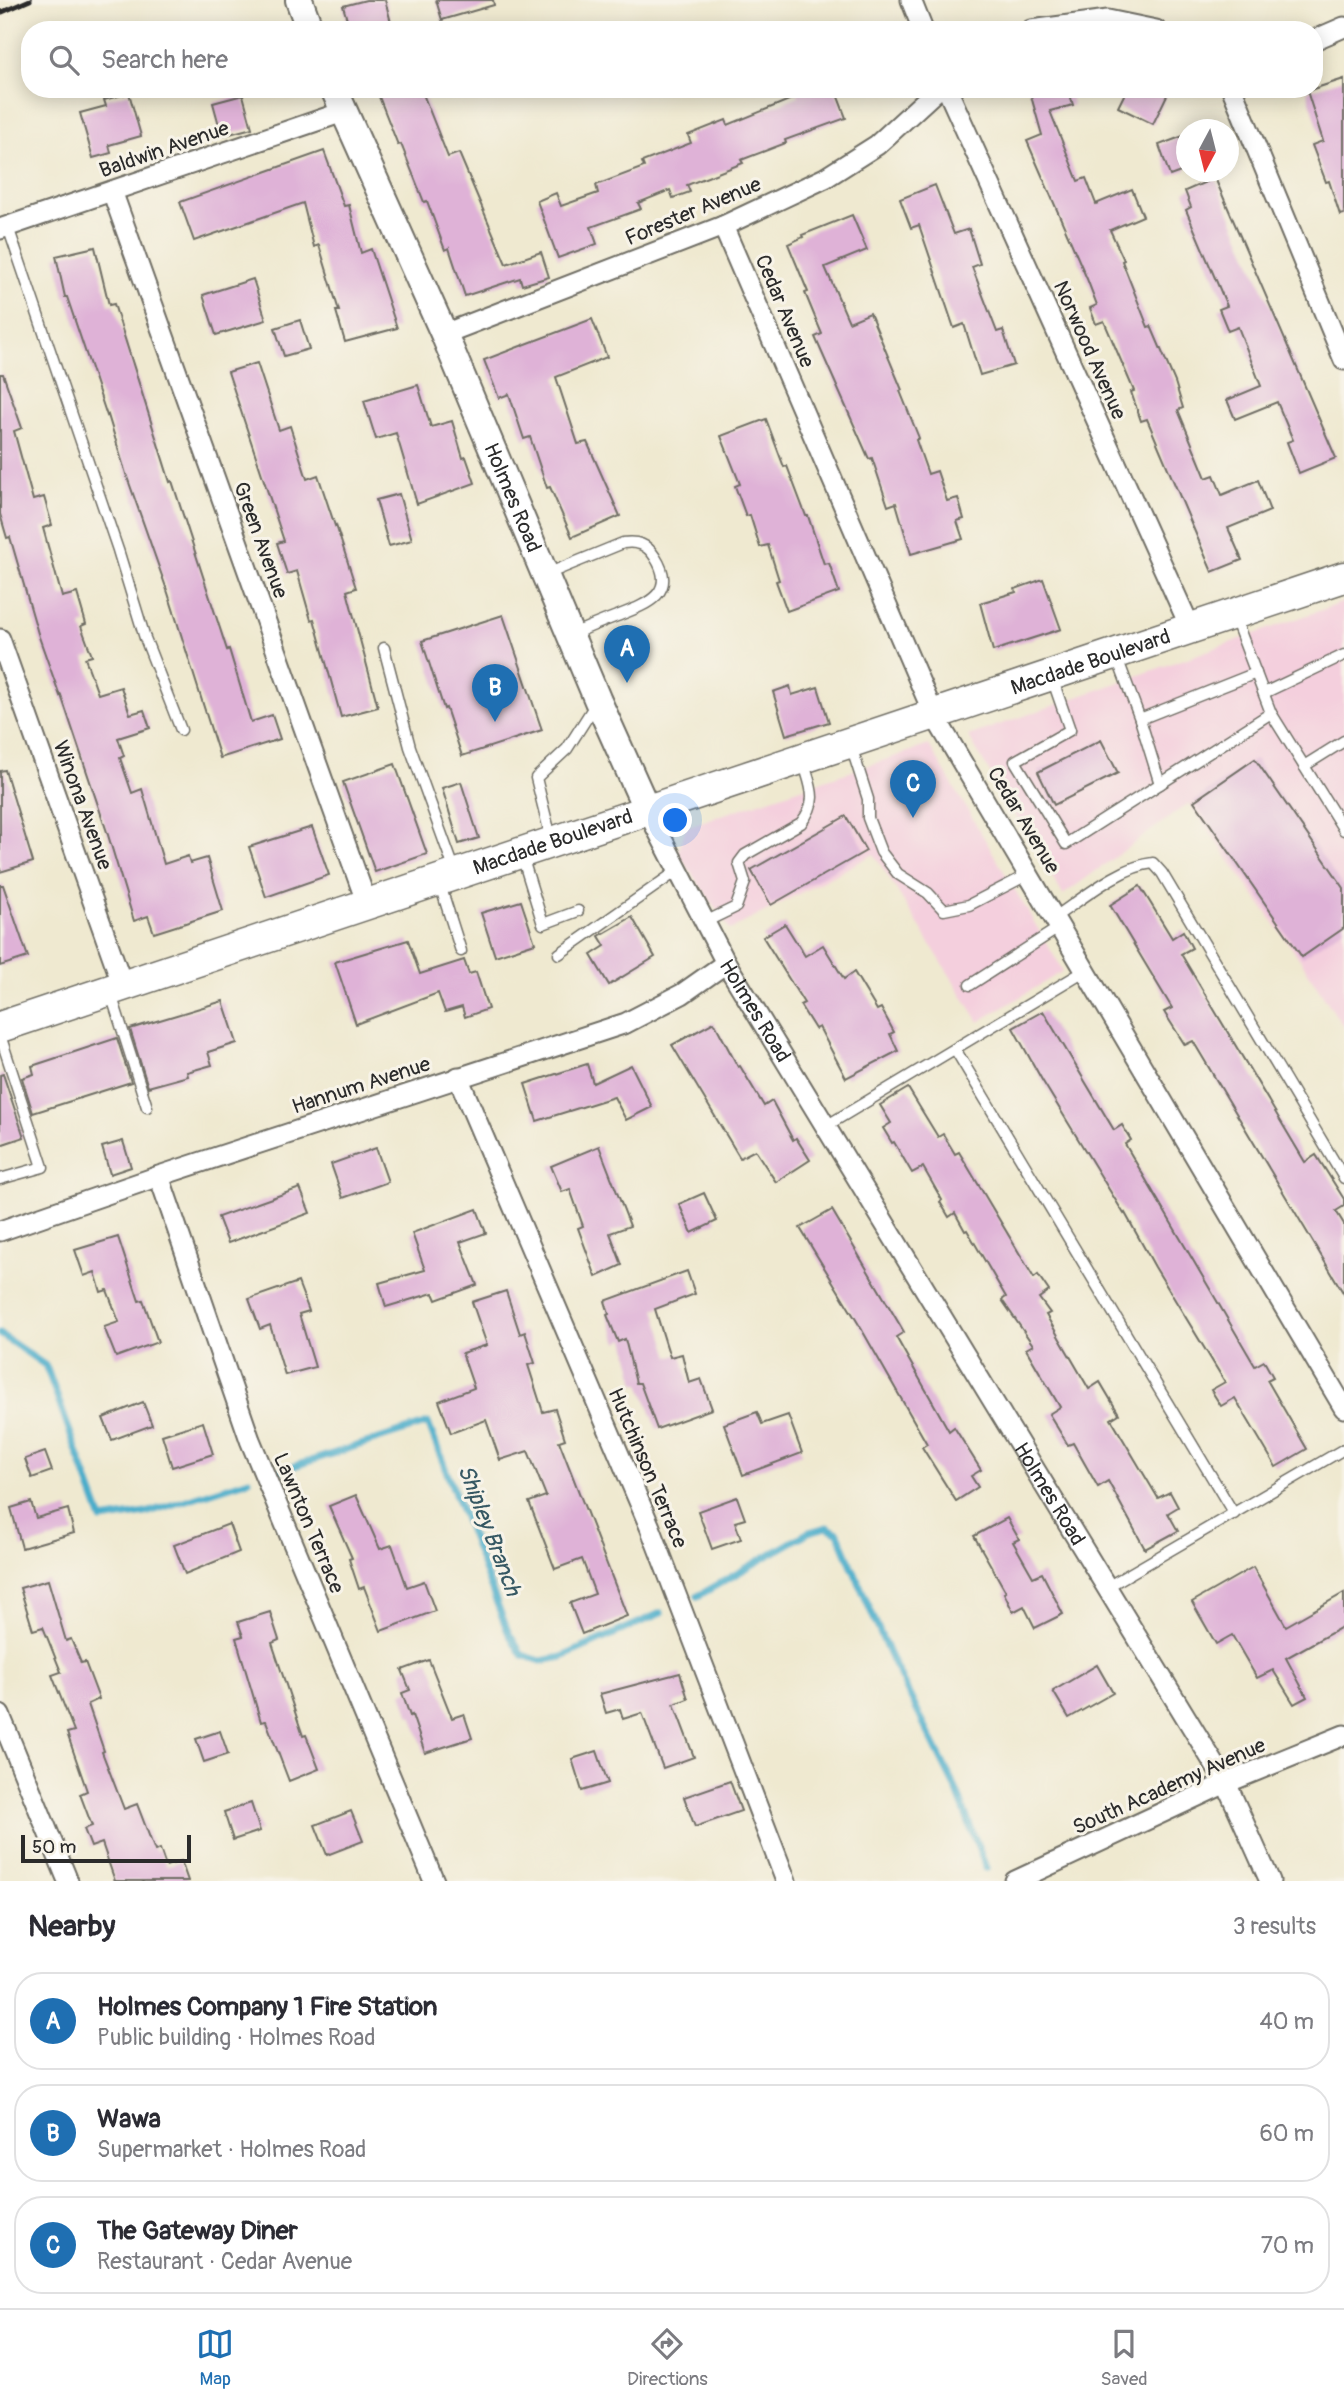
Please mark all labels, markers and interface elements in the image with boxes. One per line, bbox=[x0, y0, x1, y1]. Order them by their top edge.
search box bbox=[21, 21, 1323, 98]
icon: search bbox=[45, 41, 83, 79]
text: Search here bbox=[101, 44, 228, 76]
street label: Baldwin Avenue bbox=[96, 114, 233, 184]
north arrow bbox=[1176, 119, 1239, 182]
street label: Forester Avenue bbox=[621, 170, 766, 252]
street label: Cedar Avenue bbox=[749, 251, 821, 372]
street label: Norwood Avenue bbox=[1047, 277, 1132, 424]
street label: Holmes Road bbox=[477, 439, 547, 557]
street label: Green Avenue bbox=[227, 478, 294, 603]
street label: Macdade Boulevard bbox=[1007, 623, 1174, 702]
pin: A bbox=[604, 625, 650, 683]
pin: B bbox=[472, 664, 518, 722]
street label: Winona Avenue bbox=[47, 737, 119, 874]
pin: C bbox=[890, 760, 936, 818]
street label: Cedar Avenue bbox=[981, 762, 1066, 879]
street label: Macdade Boulevard bbox=[470, 803, 636, 882]
your location bbox=[658, 803, 692, 837]
street label: Holmes Road bbox=[713, 954, 796, 1067]
street label: Hannum Avenue bbox=[289, 1050, 434, 1121]
street label: Hutchinson Terrace bbox=[602, 1384, 694, 1553]
street label: Holmes Road bbox=[1008, 1438, 1091, 1551]
street label: Lawnton Terrace bbox=[267, 1449, 351, 1598]
water label: Shipley Branch bbox=[451, 1461, 528, 1601]
street label: South Academy Avenue bbox=[1069, 1731, 1270, 1841]
scale bar bbox=[21, 1832, 191, 1864]
text: 50 m bbox=[32, 1835, 76, 1859]
text: Nearby bbox=[28, 1908, 115, 1945]
text: 3 results bbox=[1233, 1912, 1316, 1941]
text: Holmes Company 1 Fire Station bbox=[97, 1991, 437, 2023]
text: A bbox=[46, 2007, 60, 2036]
text: 40 m bbox=[1260, 2007, 1314, 2036]
text: Public building · Holmes Road bbox=[97, 2023, 375, 2052]
text: Wawa bbox=[97, 2103, 161, 2135]
text: B bbox=[46, 2119, 60, 2148]
text: 60 m bbox=[1259, 2119, 1314, 2148]
text: Supermarket · Holmes Road bbox=[97, 2135, 366, 2164]
text: The Gateway Diner bbox=[97, 2215, 298, 2247]
text: C bbox=[46, 2231, 60, 2260]
text: 70 m bbox=[1261, 2231, 1314, 2260]
text: Restaurant · Cedar Avenue bbox=[97, 2247, 352, 2276]
tab: Map bbox=[196, 2325, 234, 2391]
tab: Directions bbox=[627, 2325, 708, 2391]
tab: Saved bbox=[1100, 2325, 1148, 2391]

